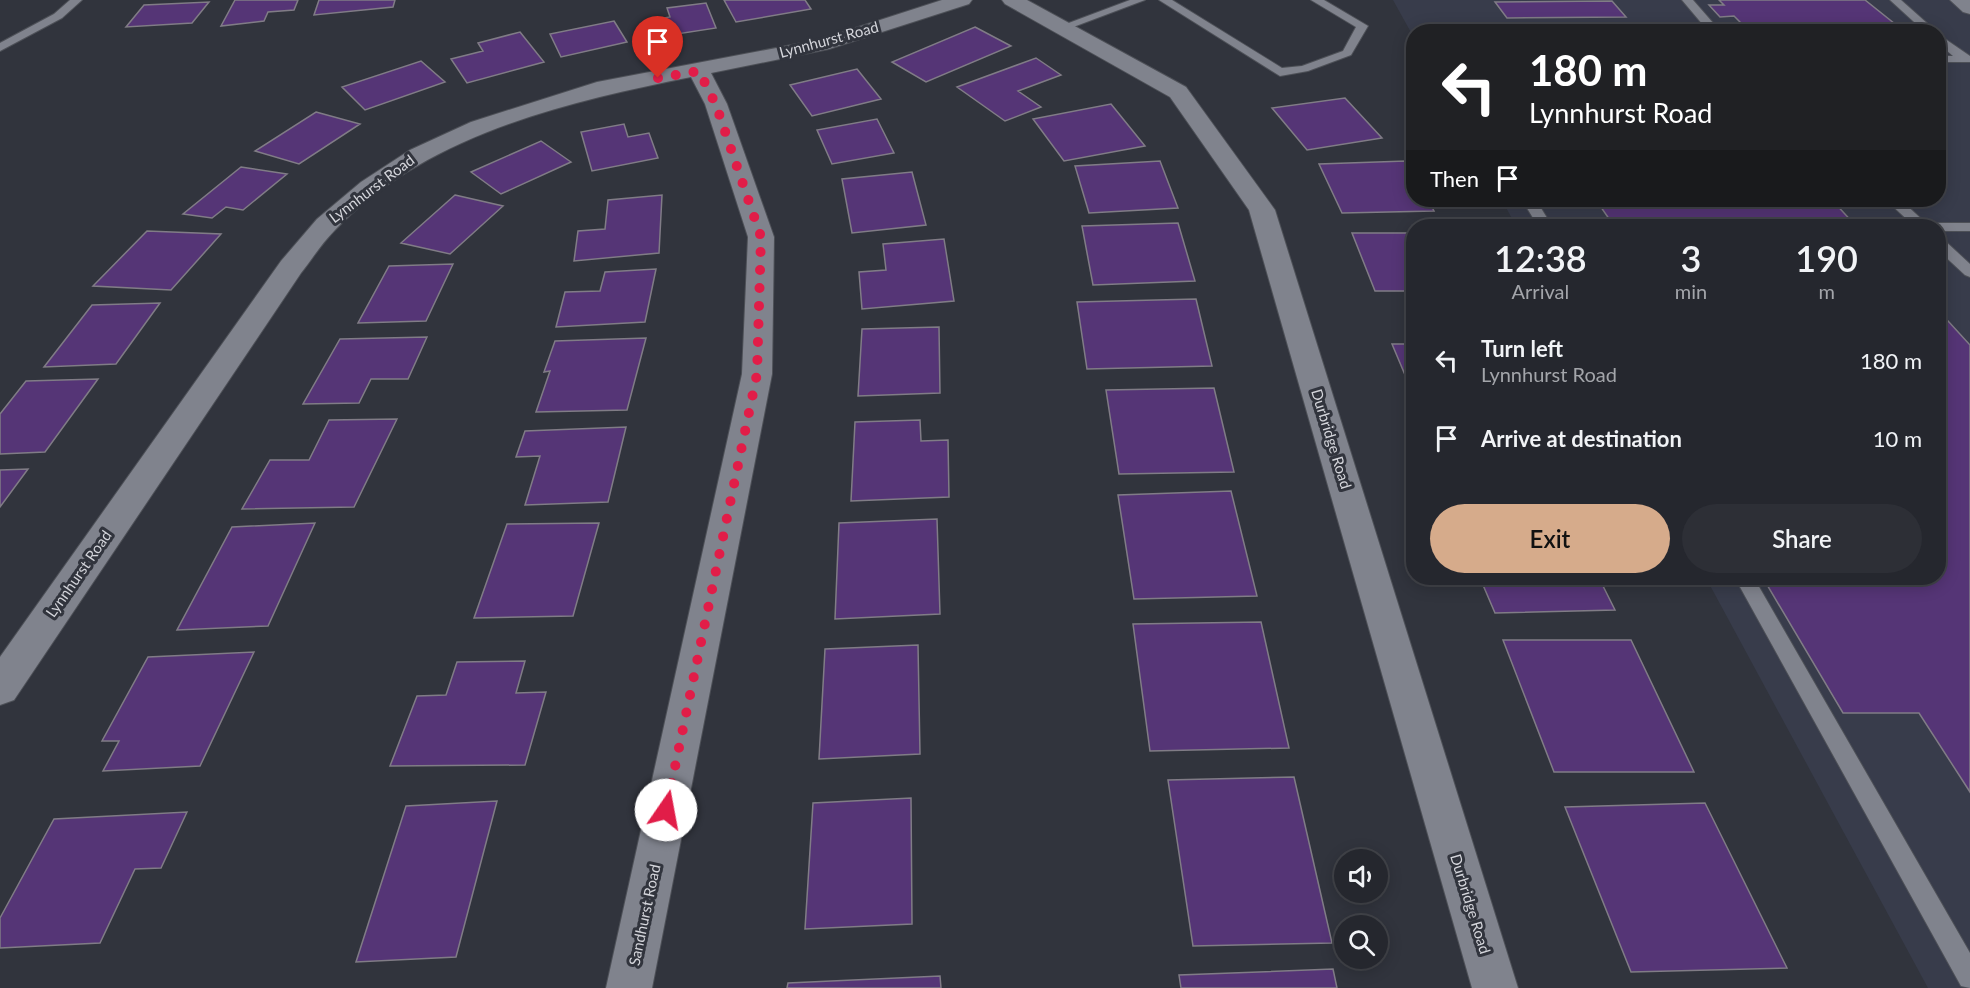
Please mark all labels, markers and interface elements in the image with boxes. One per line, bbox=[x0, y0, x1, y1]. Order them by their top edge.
pin bbox=[632, 16, 683, 78]
street label: Lynnhurst Road bbox=[777, 17, 880, 61]
icon: arrive bbox=[641, 25, 674, 58]
text: 180 m bbox=[1529, 45, 1647, 95]
icon: left bbox=[1430, 48, 1508, 126]
text: Lynnhurst Road bbox=[1529, 96, 1712, 129]
street label: Lynnhurst Road bbox=[325, 150, 418, 226]
icon: arrive bbox=[1491, 162, 1524, 195]
text: Then bbox=[1430, 165, 1479, 192]
text: 12:38 bbox=[1494, 236, 1587, 280]
text: 3 bbox=[1681, 236, 1701, 280]
text: 190 bbox=[1795, 236, 1858, 280]
text: Arrival bbox=[1512, 279, 1569, 303]
text: min bbox=[1675, 279, 1707, 303]
text: m bbox=[1818, 279, 1835, 303]
text: Turn left bbox=[1481, 335, 1563, 362]
icon: left bbox=[1430, 344, 1463, 377]
text: 180 m bbox=[1860, 347, 1922, 374]
text: Lynnhurst Road bbox=[1481, 362, 1617, 386]
street label: Durbridge Road bbox=[1308, 386, 1356, 491]
icon: arrive bbox=[1430, 422, 1463, 455]
text: Arrive at destination bbox=[1481, 425, 1682, 452]
text: 10 m bbox=[1873, 425, 1922, 452]
button: Exit bbox=[1430, 504, 1670, 573]
button: Share bbox=[1682, 504, 1922, 573]
street label: Lynnhurst Road bbox=[42, 527, 115, 620]
position arrow bbox=[634, 778, 698, 842]
map controls bbox=[1334, 849, 1388, 969]
button: sound bbox=[1334, 849, 1388, 903]
street label: Durbridge Road bbox=[1447, 851, 1495, 956]
street label: Sandhurst Road bbox=[624, 862, 664, 967]
button: search bbox=[1334, 915, 1388, 969]

